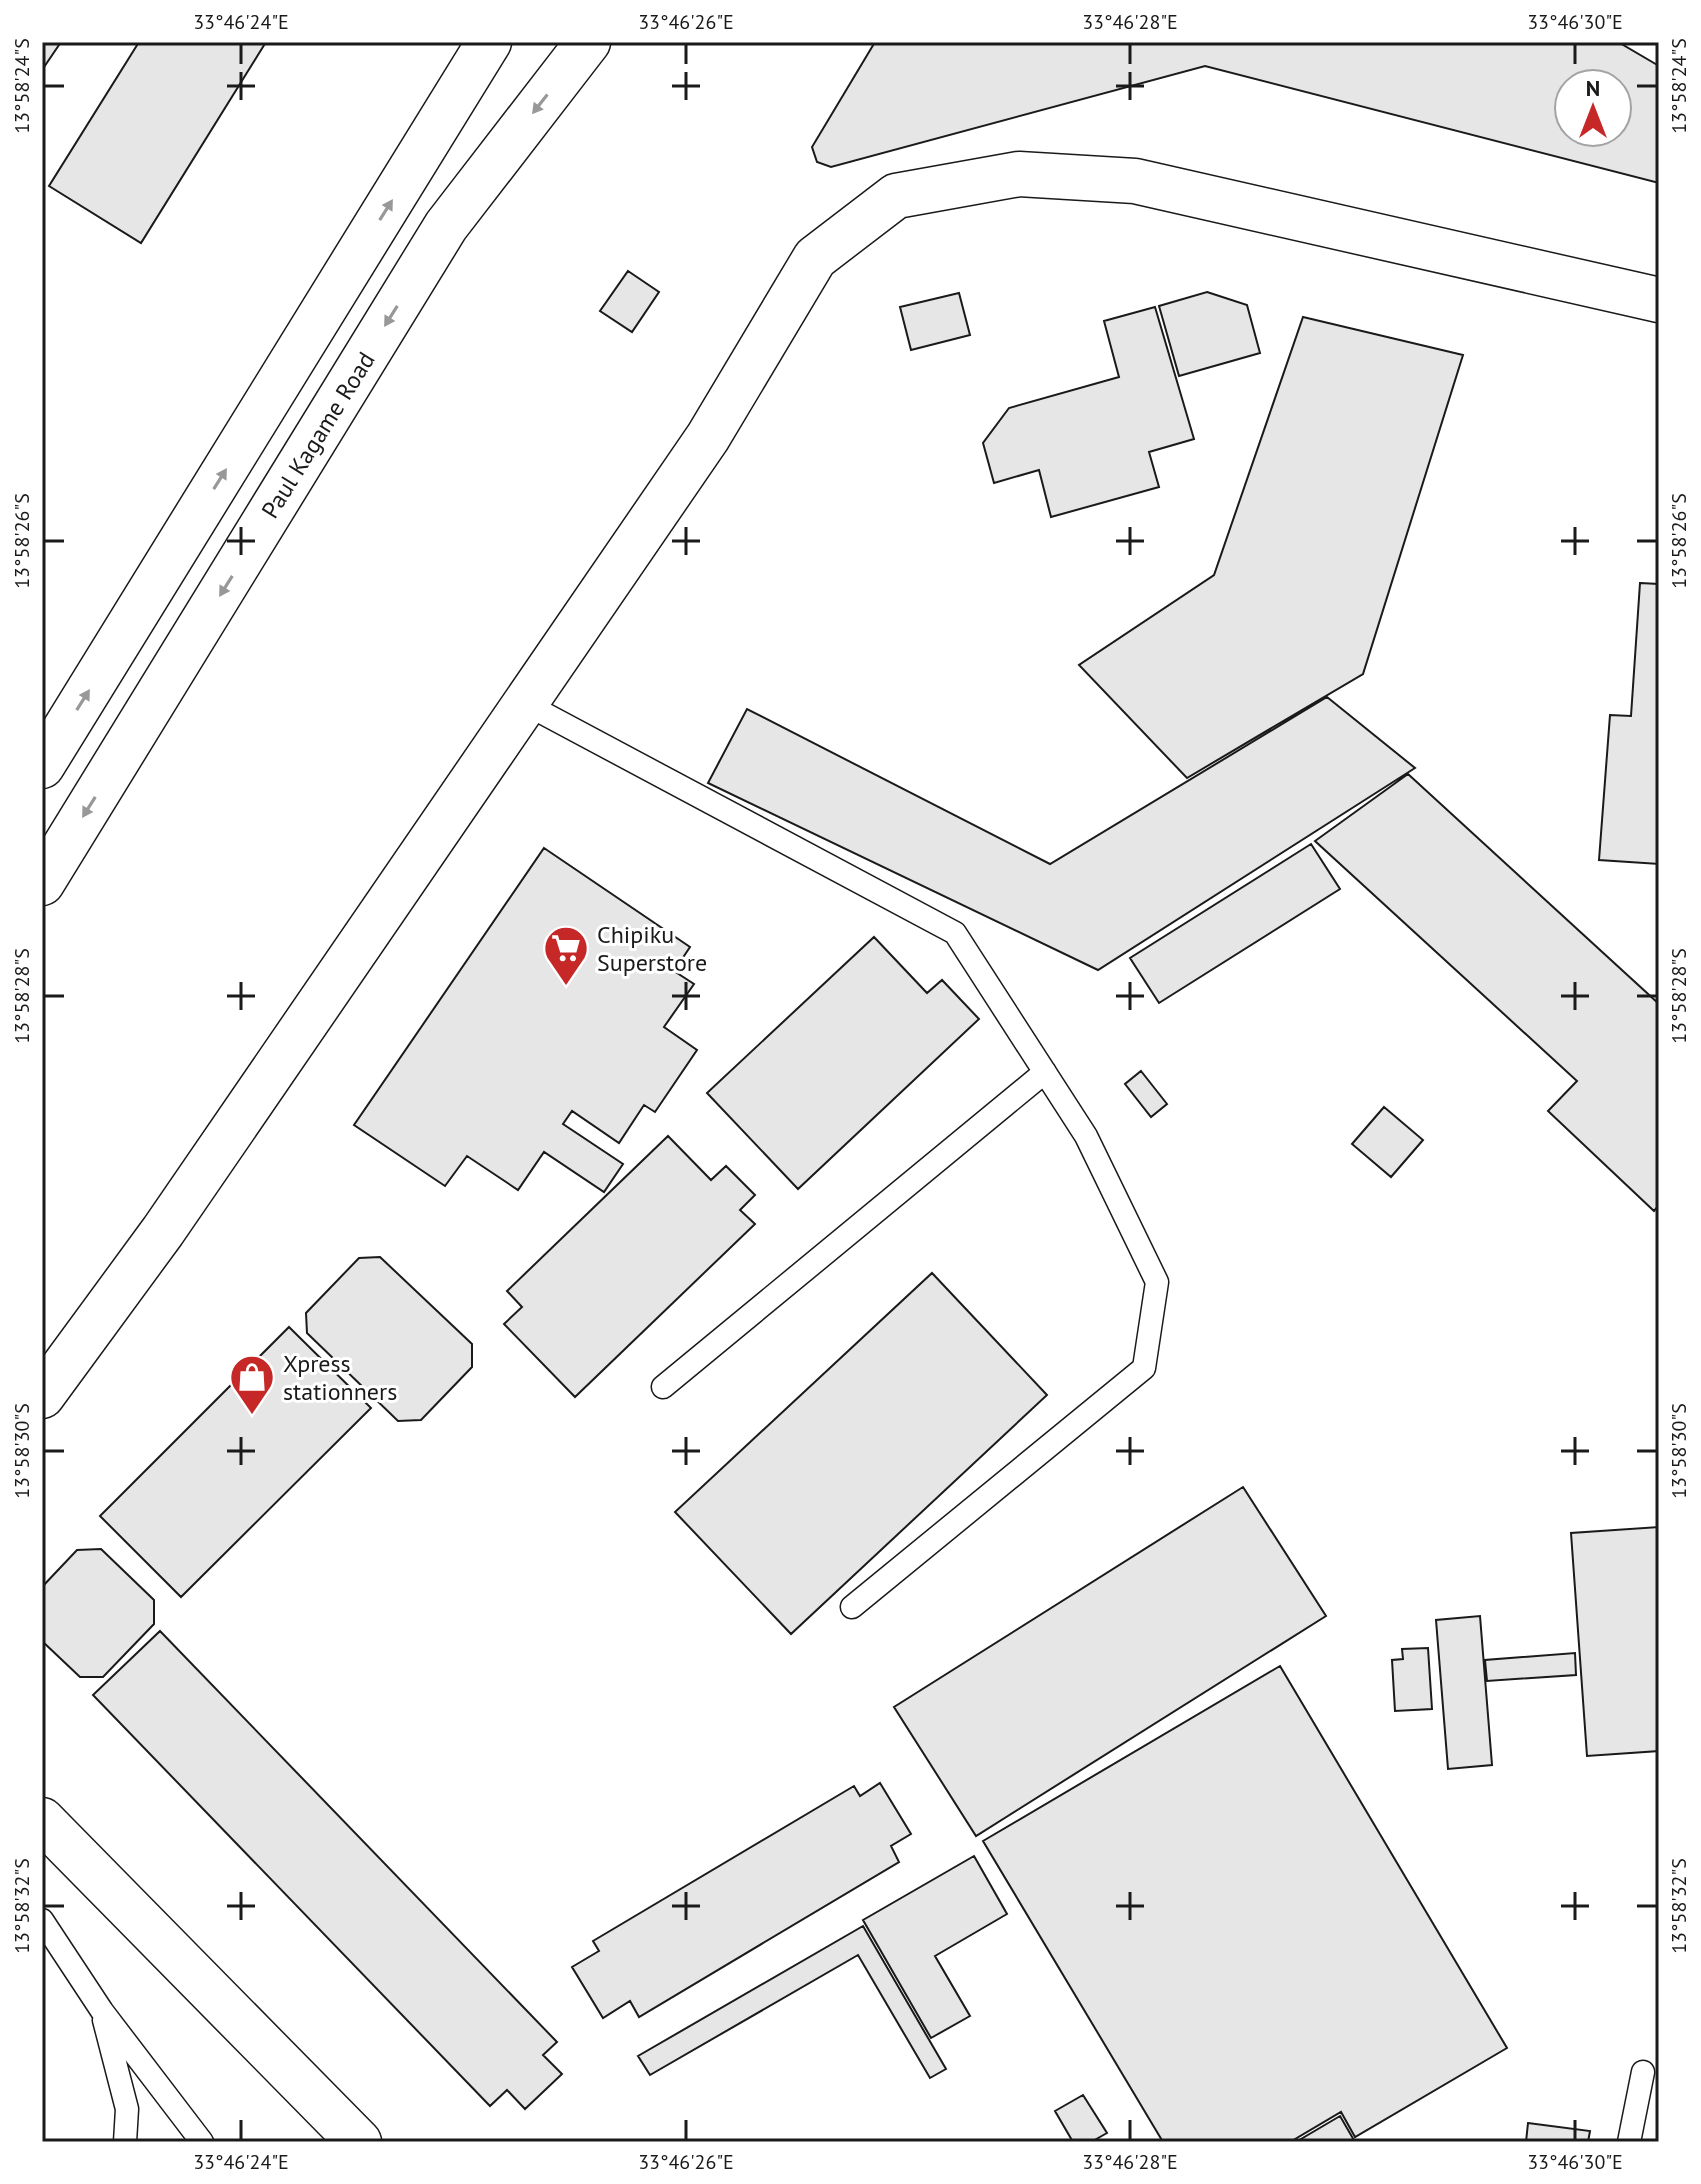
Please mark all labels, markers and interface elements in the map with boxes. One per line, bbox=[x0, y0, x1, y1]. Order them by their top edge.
text: 33°46'24"E bbox=[193, 9, 289, 35]
text: 33°46'26"E bbox=[638, 9, 734, 35]
text: 33°46'28"E bbox=[1082, 9, 1178, 35]
text: 33°46'30"E bbox=[1527, 9, 1623, 35]
text: 13°58'24"S bbox=[9, 38, 35, 134]
text: 13°58'24"S bbox=[1666, 38, 1692, 134]
north arrow bbox=[1553, 68, 1633, 148]
text: N bbox=[1586, 74, 1600, 102]
one-way arrow bbox=[533, 94, 549, 114]
one-way arrow bbox=[379, 199, 393, 221]
one-way arrow bbox=[384, 305, 398, 327]
street label: Paul Kagame Road bbox=[254, 346, 382, 524]
one-way arrow bbox=[213, 468, 227, 490]
text: 13°58'26"S bbox=[9, 493, 35, 589]
text: 13°58'26"S bbox=[1666, 493, 1692, 589]
one-way arrow bbox=[218, 575, 233, 596]
one-way arrow bbox=[76, 689, 90, 711]
one-way arrow bbox=[82, 796, 96, 818]
place label: Chipiku Superstore bbox=[597, 919, 707, 978]
supermarket icon: Chipiku Superstore bbox=[542, 924, 590, 987]
text: 13°58'28"S bbox=[9, 948, 35, 1044]
text: 13°58'28"S bbox=[1666, 948, 1692, 1044]
place label: Xpress stationners bbox=[283, 1348, 397, 1407]
shop icon: Xpress stationners bbox=[228, 1353, 276, 1416]
text: 13°58'30"S bbox=[9, 1403, 35, 1499]
text: 13°58'30"S bbox=[1666, 1403, 1692, 1499]
text: 13°58'32"S bbox=[9, 1858, 35, 1954]
text: 13°58'32"S bbox=[1666, 1858, 1692, 1954]
text: 33°46'24"E bbox=[193, 2149, 289, 2175]
text: 33°46'26"E bbox=[638, 2149, 734, 2175]
text: 33°46'28"E bbox=[1082, 2149, 1178, 2175]
text: 33°46'30"E bbox=[1527, 2149, 1623, 2175]

